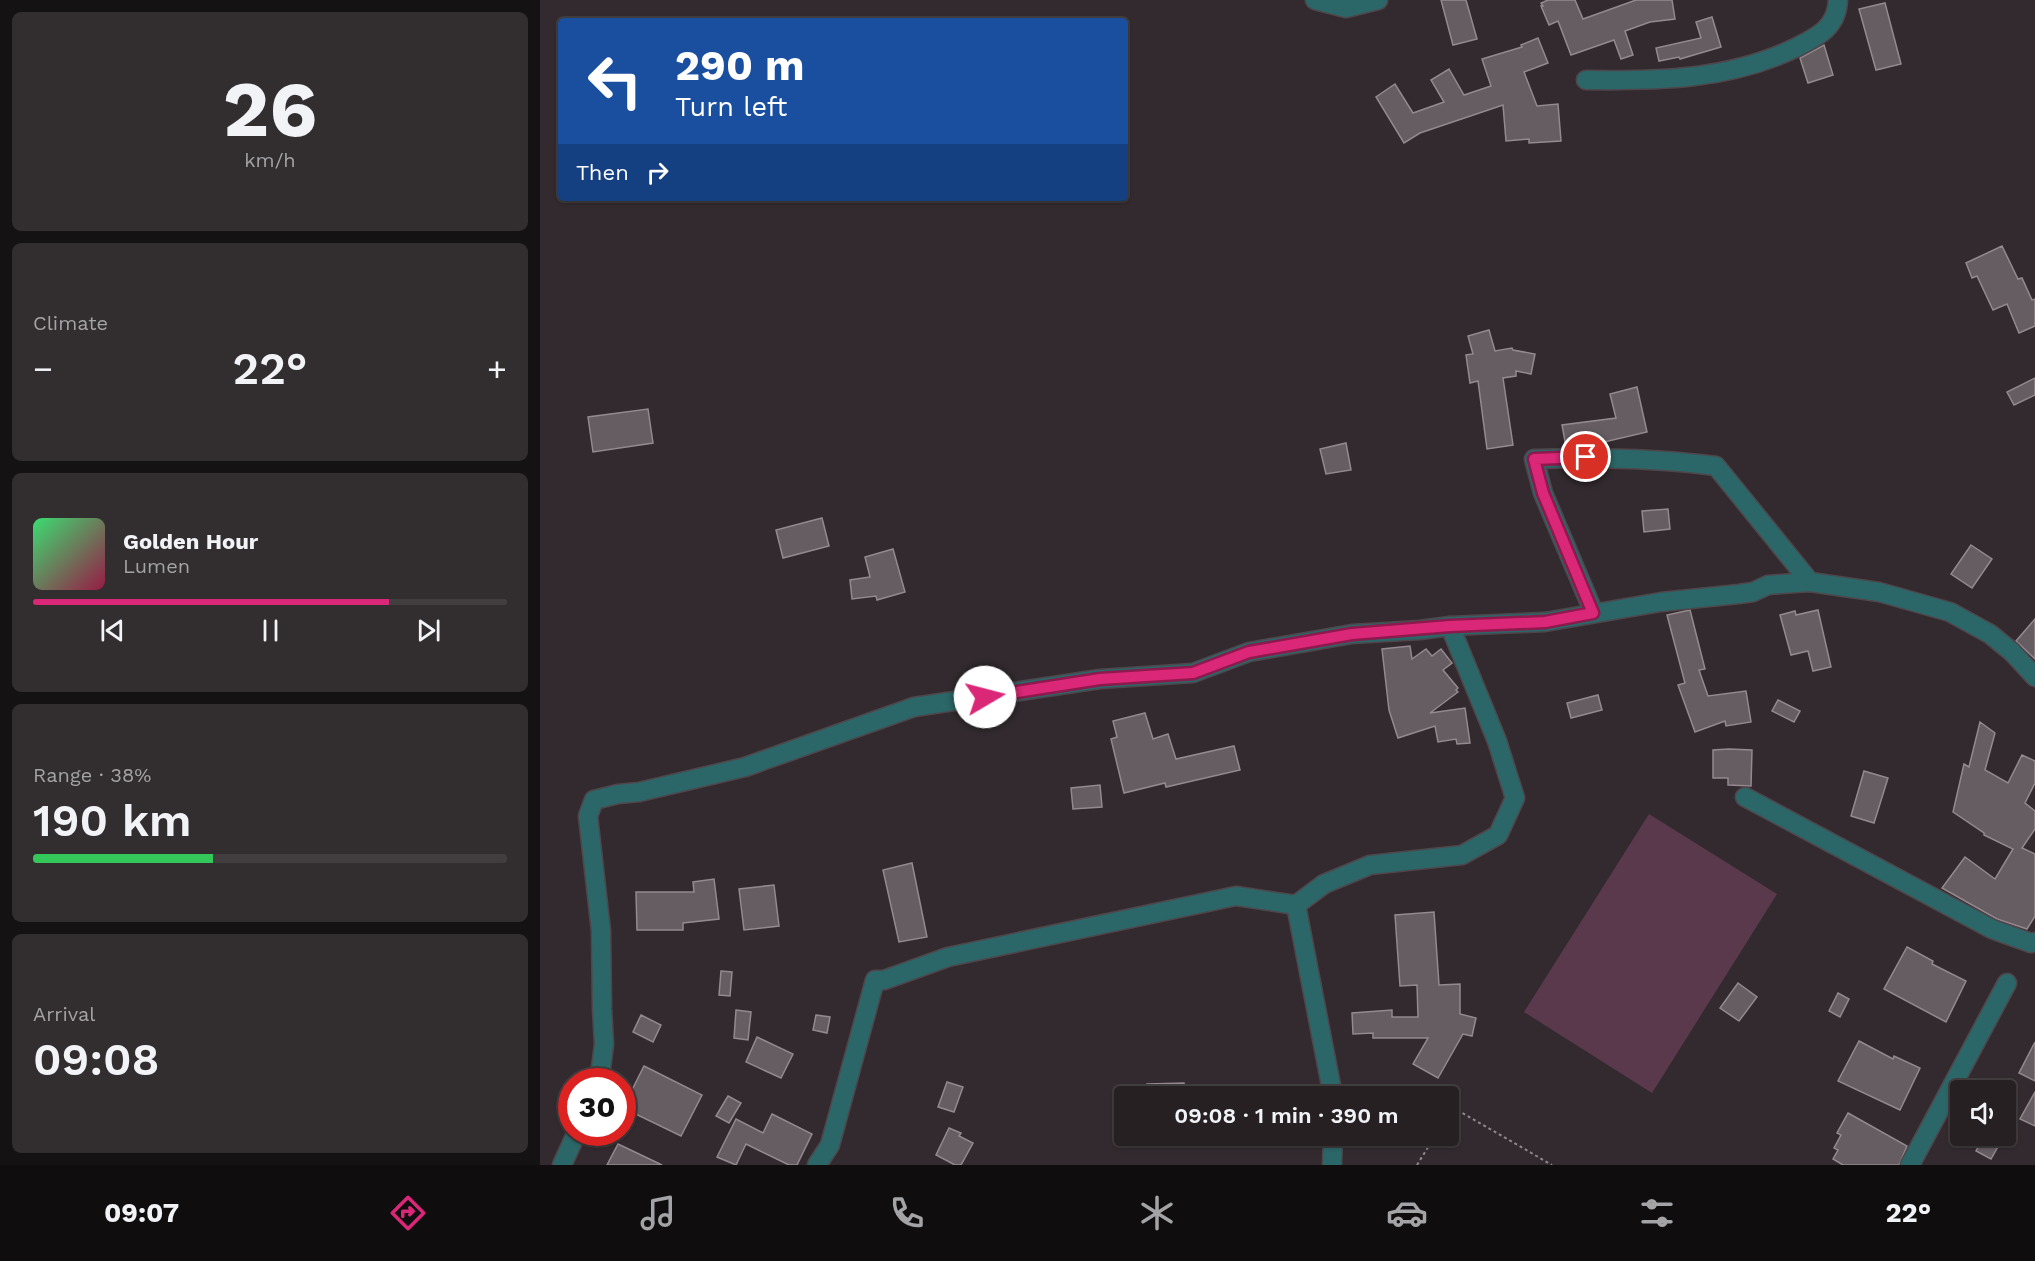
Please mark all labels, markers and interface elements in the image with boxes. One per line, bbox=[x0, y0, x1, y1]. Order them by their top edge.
text: 290 m bbox=[675, 41, 805, 90]
icon: left bbox=[576, 42, 654, 120]
text: 26 bbox=[223, 63, 317, 155]
text: Turn left bbox=[675, 91, 787, 123]
text: km/h bbox=[244, 148, 296, 172]
icon: right bbox=[641, 156, 674, 189]
text: Then bbox=[576, 160, 629, 185]
text: Climate bbox=[33, 311, 108, 335]
text: 22° bbox=[233, 342, 307, 395]
text: − bbox=[33, 349, 53, 388]
text: + bbox=[487, 349, 507, 388]
pin bbox=[1560, 431, 1611, 482]
icon: arrive bbox=[1569, 440, 1602, 473]
text: Golden Hour bbox=[123, 529, 258, 554]
text: Lumen bbox=[123, 554, 190, 578]
icon: previous bbox=[96, 614, 129, 647]
icon: pause bbox=[254, 614, 287, 647]
icon: next bbox=[412, 614, 445, 647]
position arrow bbox=[953, 665, 1017, 729]
text: Range · 38% bbox=[33, 763, 151, 787]
text: 190 km bbox=[33, 794, 192, 847]
text: Arrival bbox=[33, 1002, 95, 1026]
text: 09:08 bbox=[33, 1033, 160, 1086]
speed limit sign: 30 bbox=[558, 1068, 636, 1146]
map controls bbox=[1950, 1080, 2016, 1146]
button: sound bbox=[1950, 1080, 2016, 1146]
text: 09:08 · 1 min · 390 m bbox=[1174, 1103, 1399, 1128]
icon: directions bbox=[387, 1192, 429, 1234]
icon: music bbox=[637, 1192, 679, 1234]
icon: phone bbox=[886, 1192, 928, 1234]
icon: climate bbox=[1136, 1192, 1178, 1234]
icon: car bbox=[1386, 1192, 1428, 1234]
icon: filters bbox=[1636, 1192, 1678, 1234]
text: 09:07 bbox=[104, 1197, 179, 1229]
text: 22° bbox=[1886, 1197, 1931, 1229]

